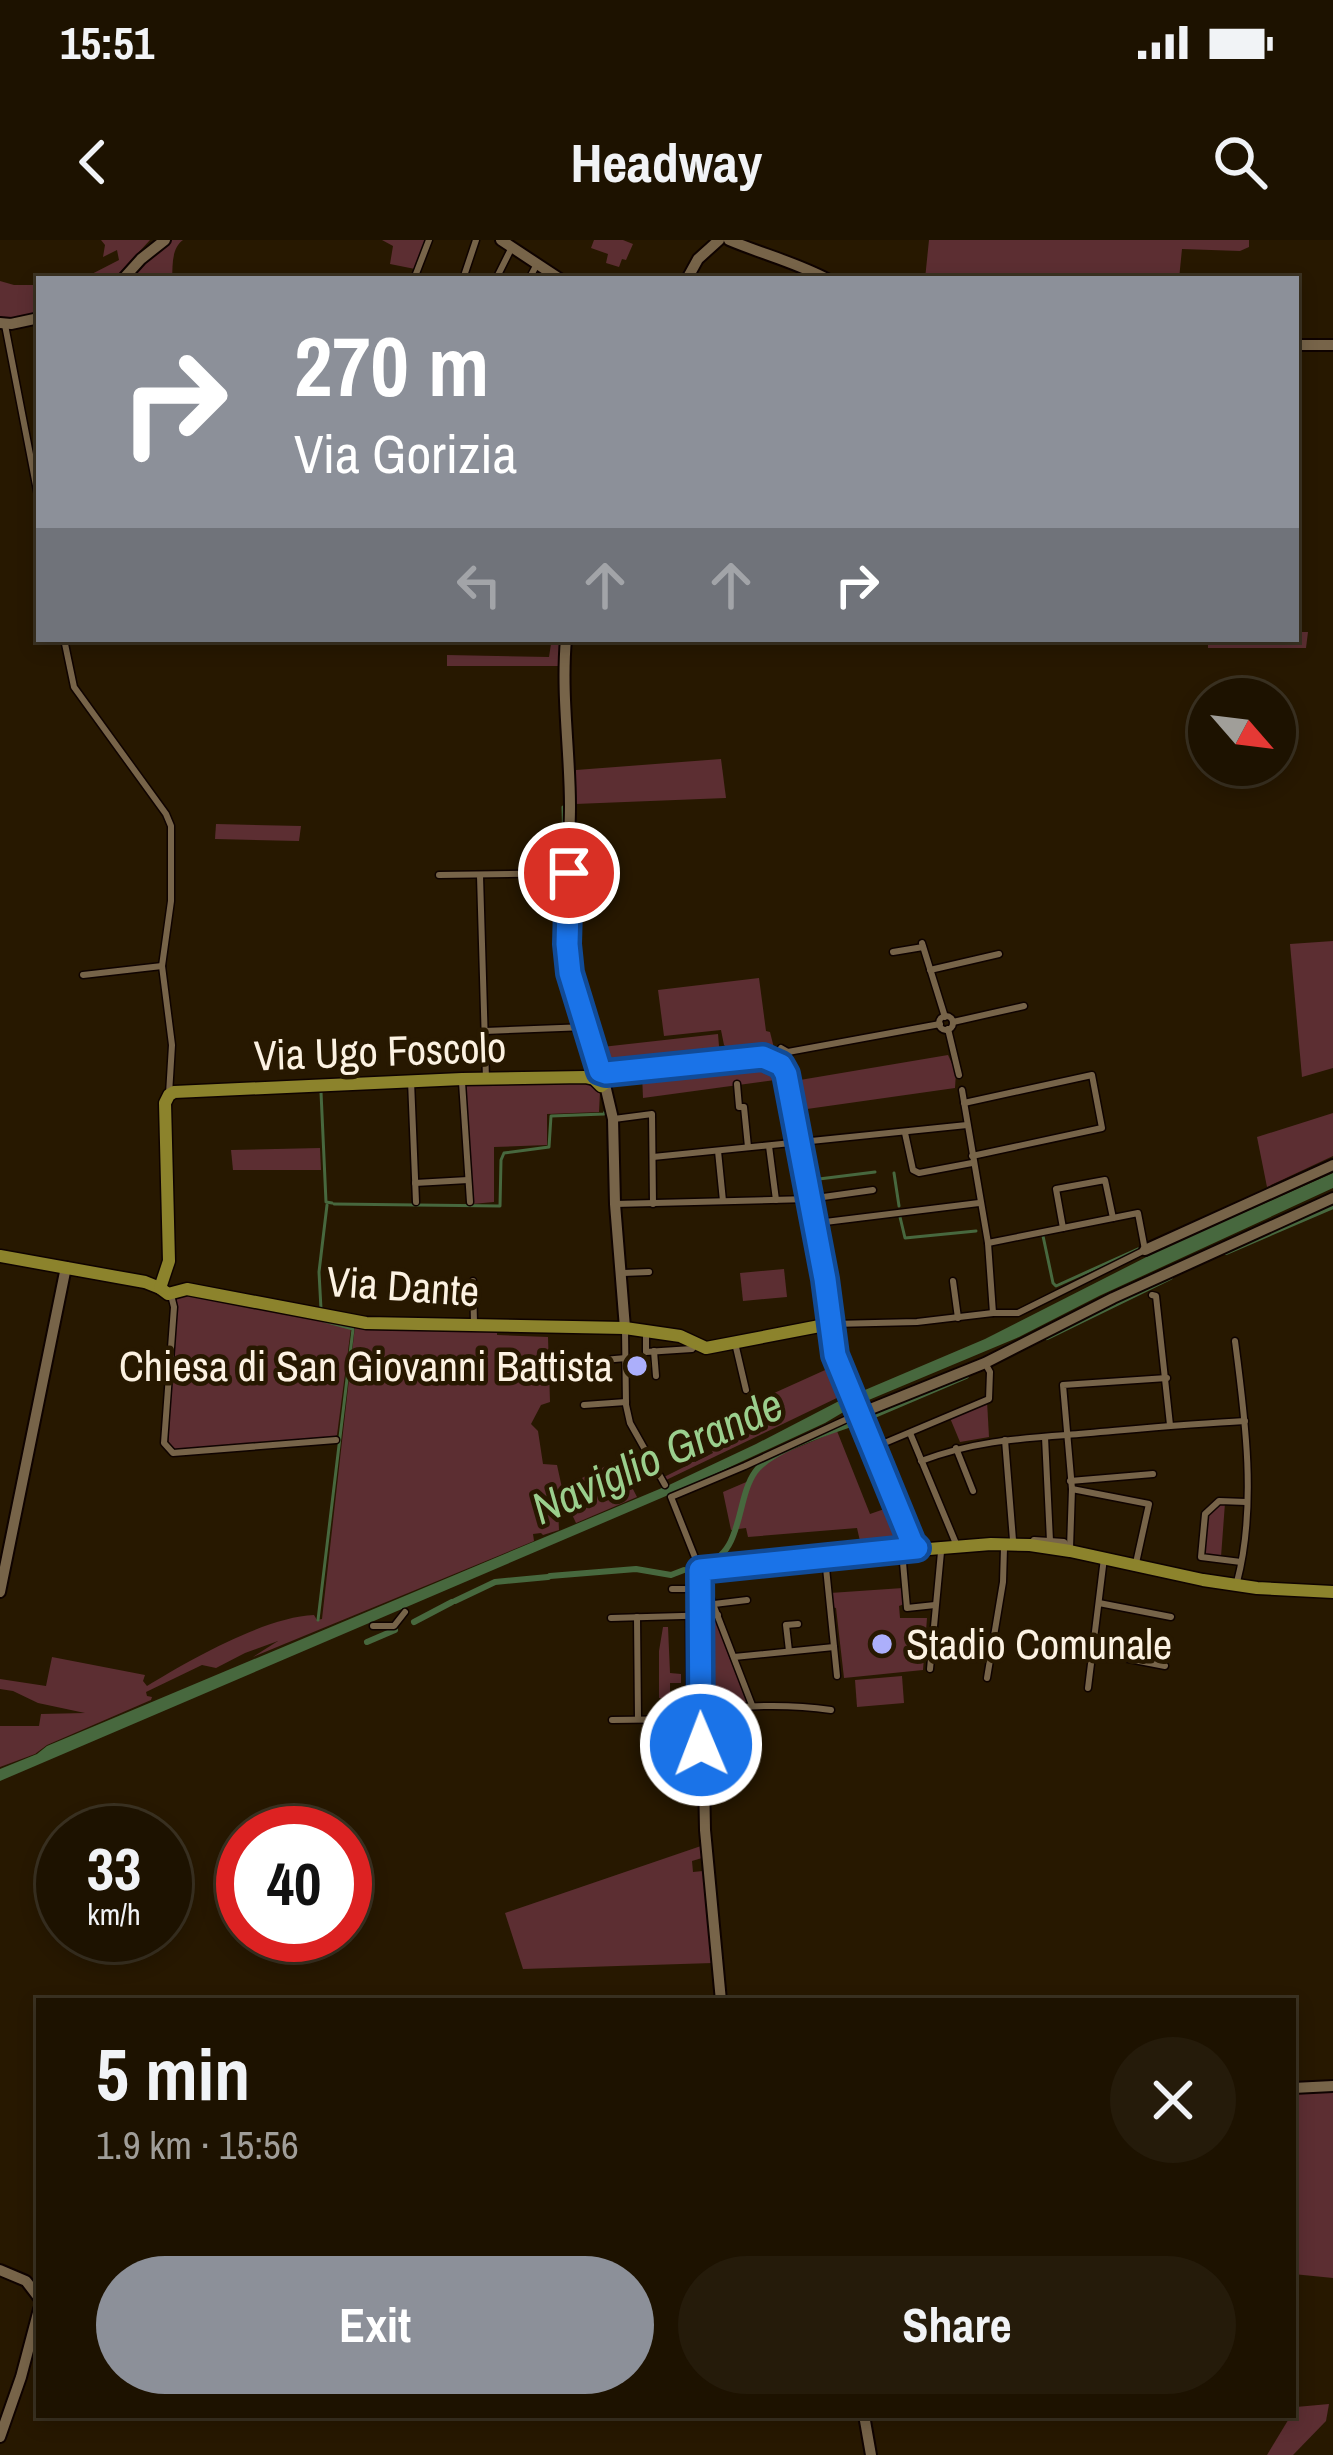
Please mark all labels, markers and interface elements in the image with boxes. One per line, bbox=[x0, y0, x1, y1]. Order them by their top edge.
text: 15:51 bbox=[60, 12, 154, 73]
text: Headway bbox=[571, 126, 762, 199]
icon: back bbox=[60, 129, 126, 195]
icon: search bbox=[1207, 129, 1273, 195]
text: 270 m bbox=[294, 309, 489, 422]
icon: right bbox=[96, 324, 252, 480]
text: Via Gorizia bbox=[294, 417, 517, 490]
icon: left bbox=[446, 552, 512, 618]
icon: ahead bbox=[572, 552, 638, 618]
icon: ahead bbox=[698, 552, 764, 618]
icon: right bbox=[824, 552, 890, 618]
north arrow bbox=[1188, 678, 1296, 786]
map controls bbox=[1188, 678, 1296, 786]
pin bbox=[518, 822, 620, 924]
icon: arrive bbox=[536, 840, 602, 906]
street label: Via Ugo Foscolo bbox=[253, 1019, 507, 1083]
street label: Via Dante bbox=[325, 1253, 481, 1319]
place label: Chiesa di San Giovanni Battista bbox=[119, 1338, 613, 1394]
marker: Chiesa di San Giovanni Battista bbox=[624, 1353, 650, 1379]
water label: Naviglio Grande bbox=[522, 1373, 792, 1538]
place label: Stadio Comunale bbox=[906, 1616, 1172, 1672]
marker: Stadio Comunale bbox=[869, 1631, 895, 1657]
position arrow bbox=[638, 1682, 764, 1808]
speed limit sign: 40 bbox=[216, 1806, 372, 1962]
text: 33 bbox=[87, 1828, 141, 1909]
text: km/h bbox=[87, 1894, 141, 1934]
text: 5 min bbox=[96, 2025, 250, 2122]
button: close bbox=[1110, 2037, 1236, 2163]
text: 1.9 km · 15:56 bbox=[96, 2119, 299, 2171]
button: Exit bbox=[96, 2256, 654, 2394]
button: Share bbox=[678, 2256, 1236, 2394]

